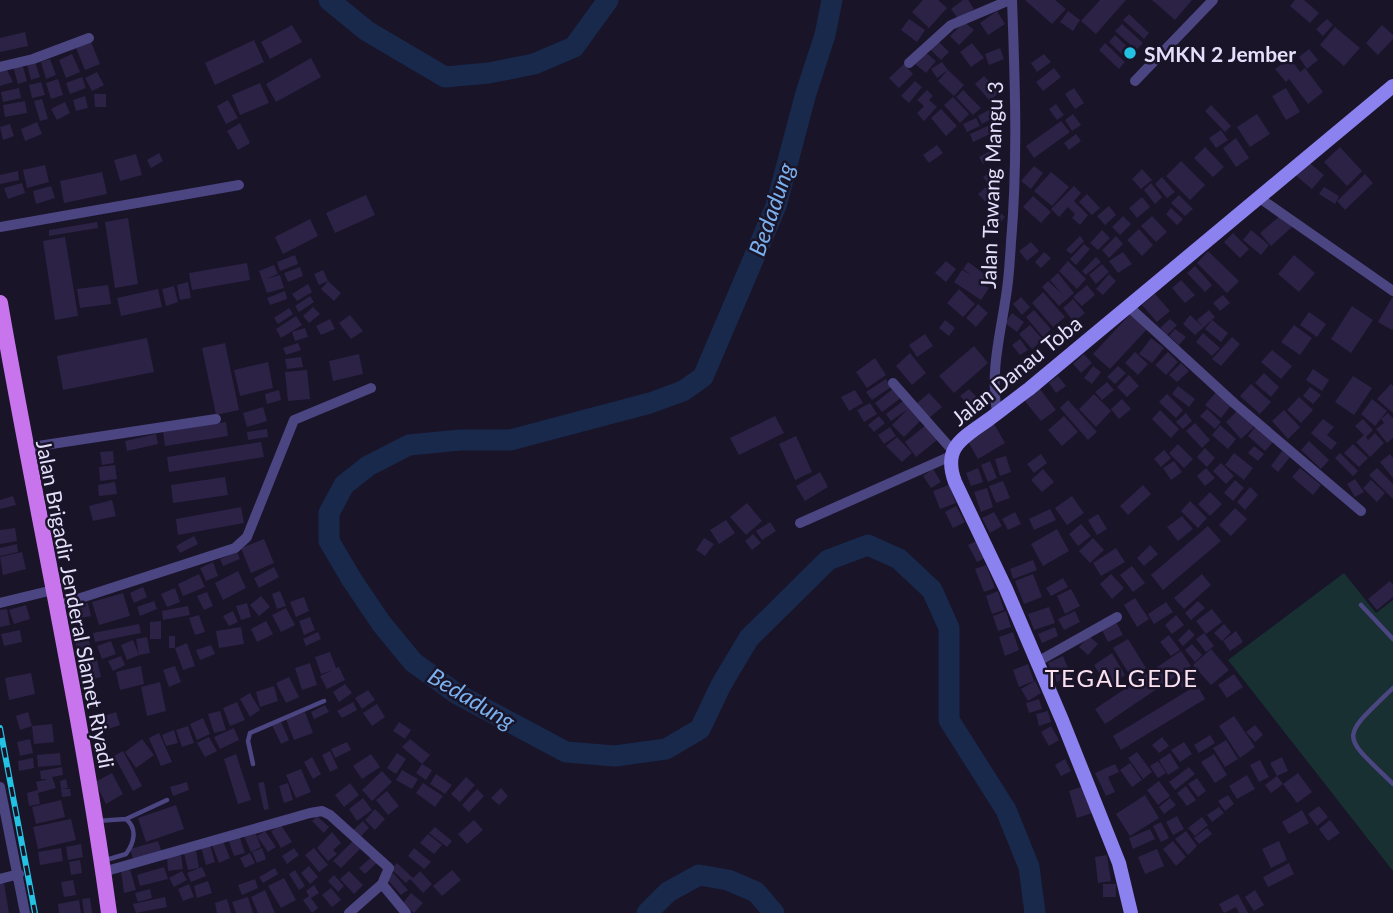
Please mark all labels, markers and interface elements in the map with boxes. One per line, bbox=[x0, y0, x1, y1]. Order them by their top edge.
place label: SMKN 2 Jember bbox=[1144, 41, 1296, 66]
marker: SMKN 2 Jember bbox=[1122, 45, 1138, 61]
street label: Jalan Tawang Mangu 3 bbox=[975, 81, 1007, 289]
water label: Bedadung bbox=[742, 158, 800, 259]
street label: Jalan Danau Toba bbox=[946, 310, 1086, 430]
street label: Jalan Brigadir Jenderal Slamet Riyadi bbox=[32, 438, 120, 770]
water label: Bedadung bbox=[424, 661, 521, 735]
district label: TEGALGEDE bbox=[1045, 663, 1199, 692]

